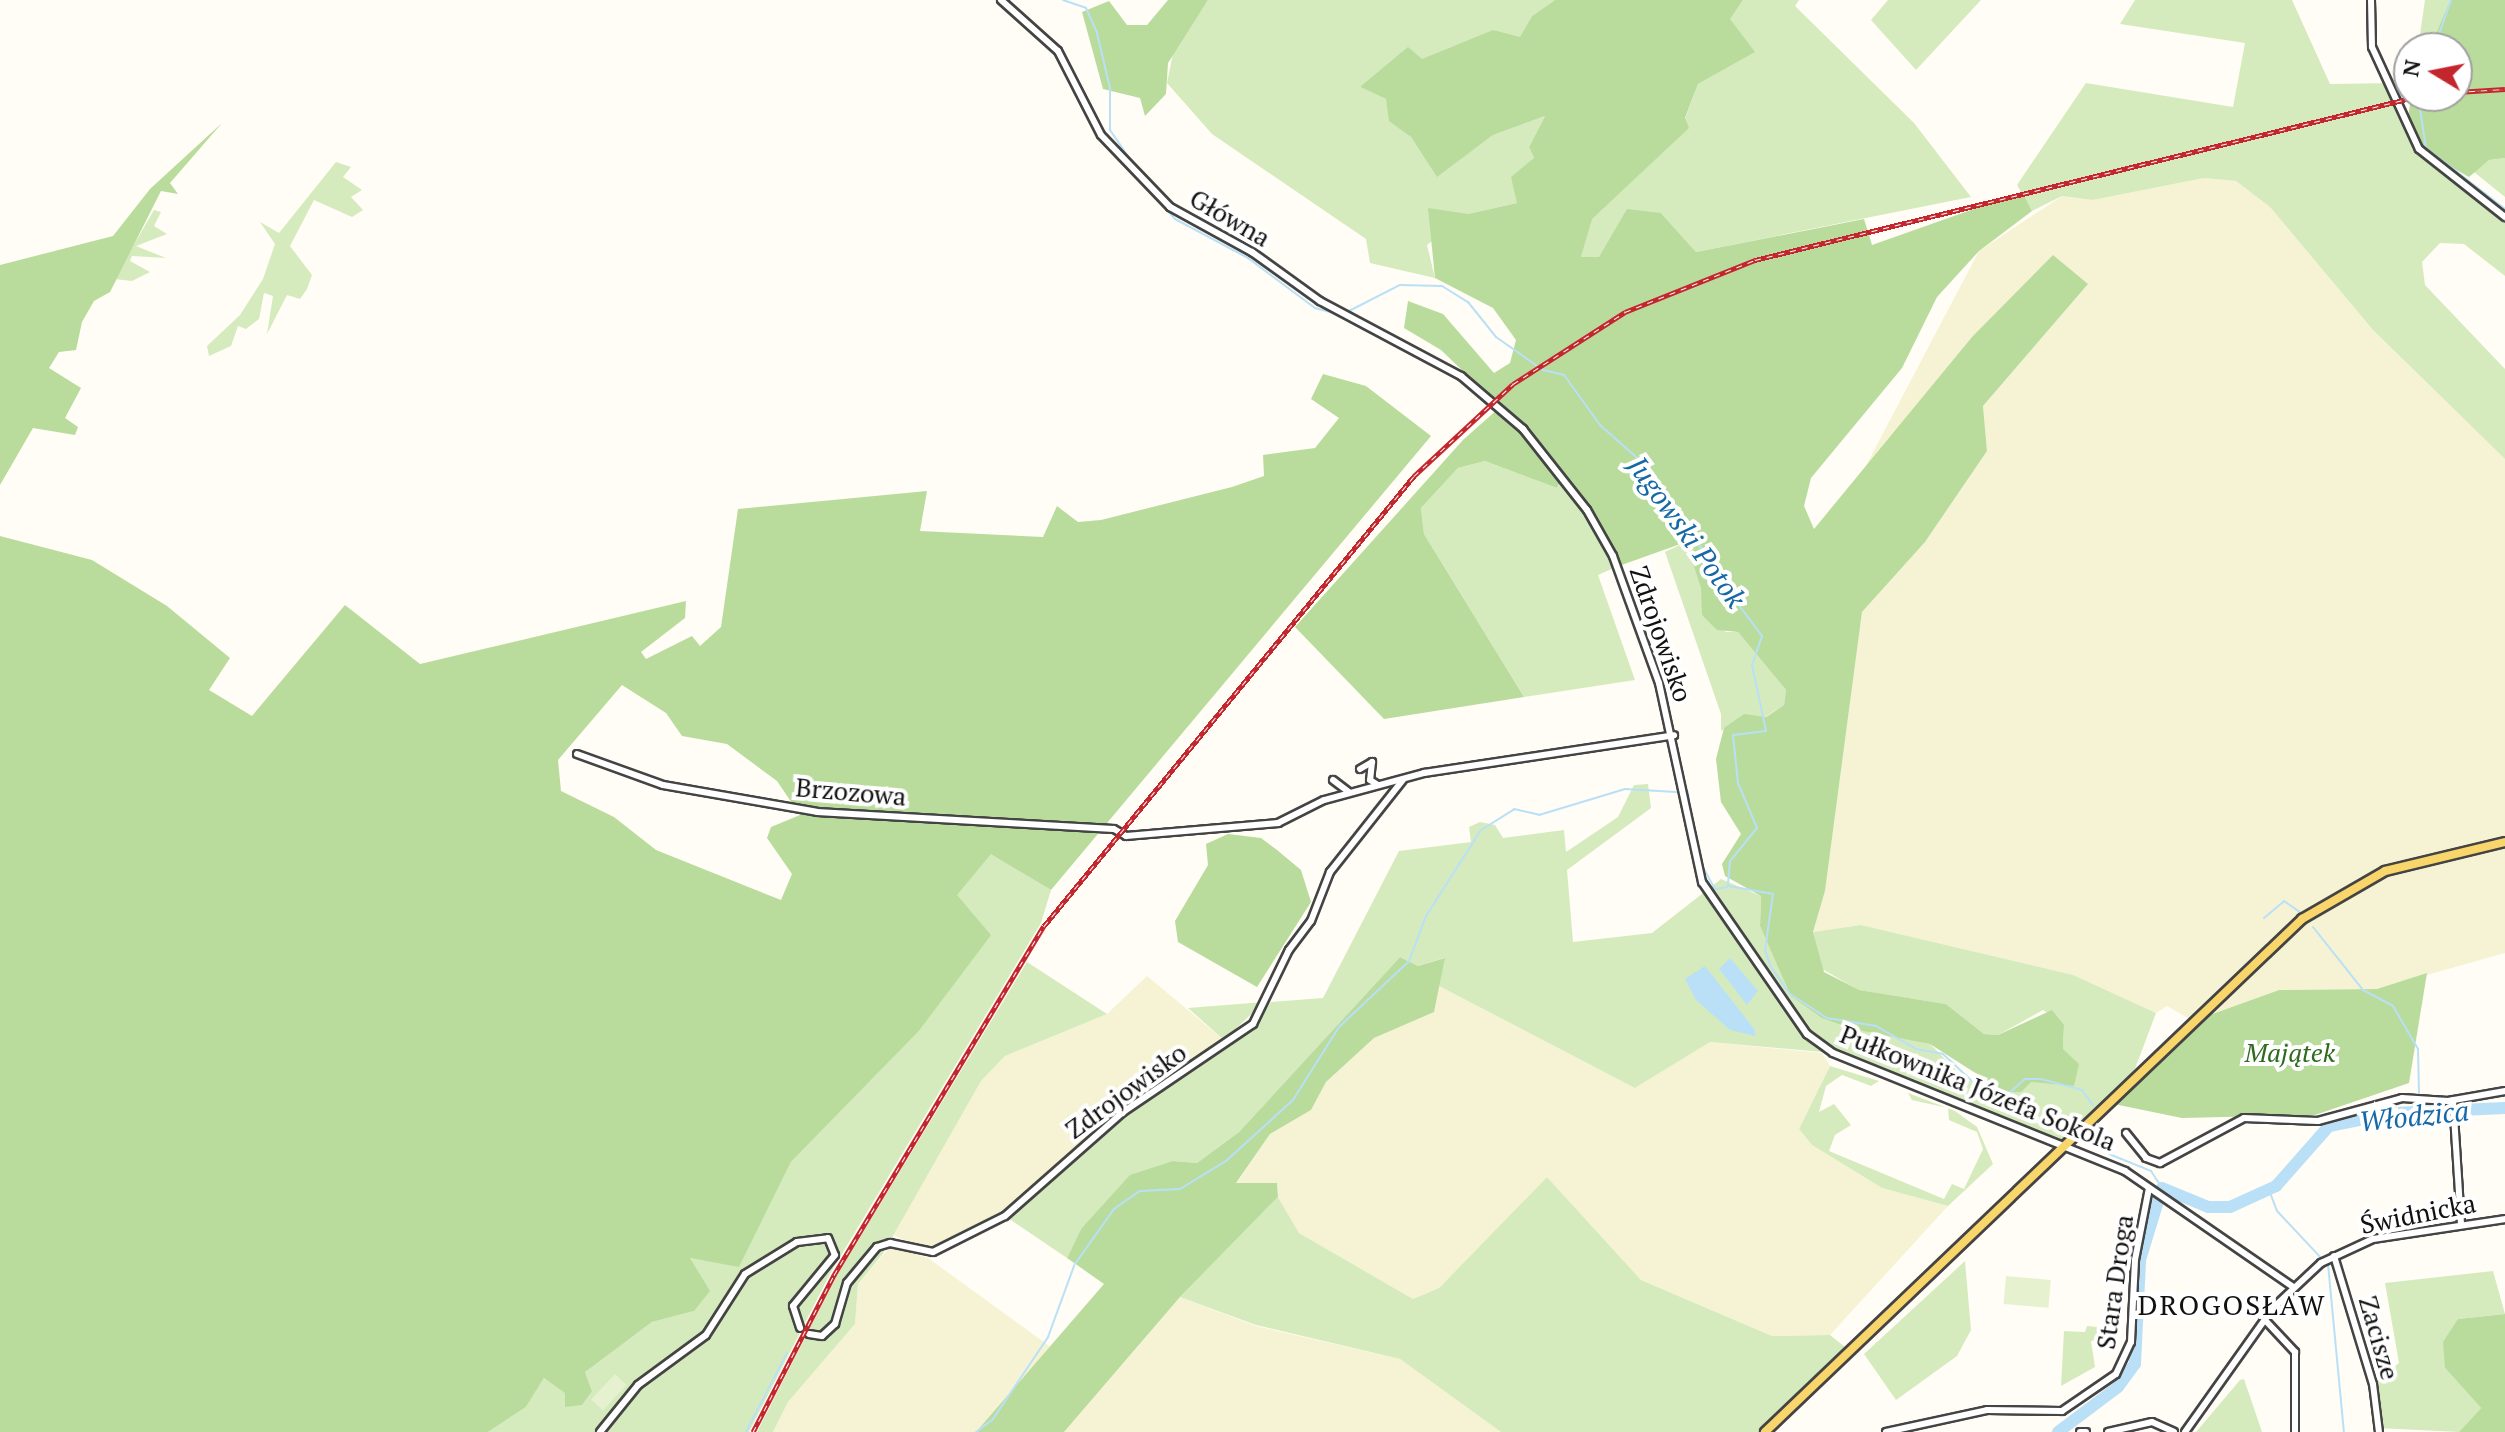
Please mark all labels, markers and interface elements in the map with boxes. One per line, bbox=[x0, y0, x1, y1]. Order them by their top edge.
north arrow bbox=[2393, 32, 2473, 112]
text: N bbox=[2395, 57, 2427, 79]
street label: Główna bbox=[1184, 183, 1276, 253]
water label: Jugowski Potok bbox=[1621, 450, 1753, 614]
street label: Zdrojowisko bbox=[1623, 562, 1699, 706]
street label: Brzozowa bbox=[794, 772, 908, 812]
street label: Pułkownika Józefa Sokola bbox=[1836, 1018, 2120, 1158]
street label: Zdrojowisko bbox=[1060, 1037, 1192, 1145]
park label: Majątek bbox=[2245, 1037, 2335, 1069]
water label: Włodzica bbox=[2357, 1094, 2471, 1138]
street label: Świdnicka bbox=[2358, 1188, 2478, 1240]
street label: Stara Droga bbox=[2090, 1213, 2140, 1351]
district label: DROGOSŁAW bbox=[2138, 1288, 2326, 1322]
street label: Zacisze bbox=[2352, 1293, 2406, 1383]

